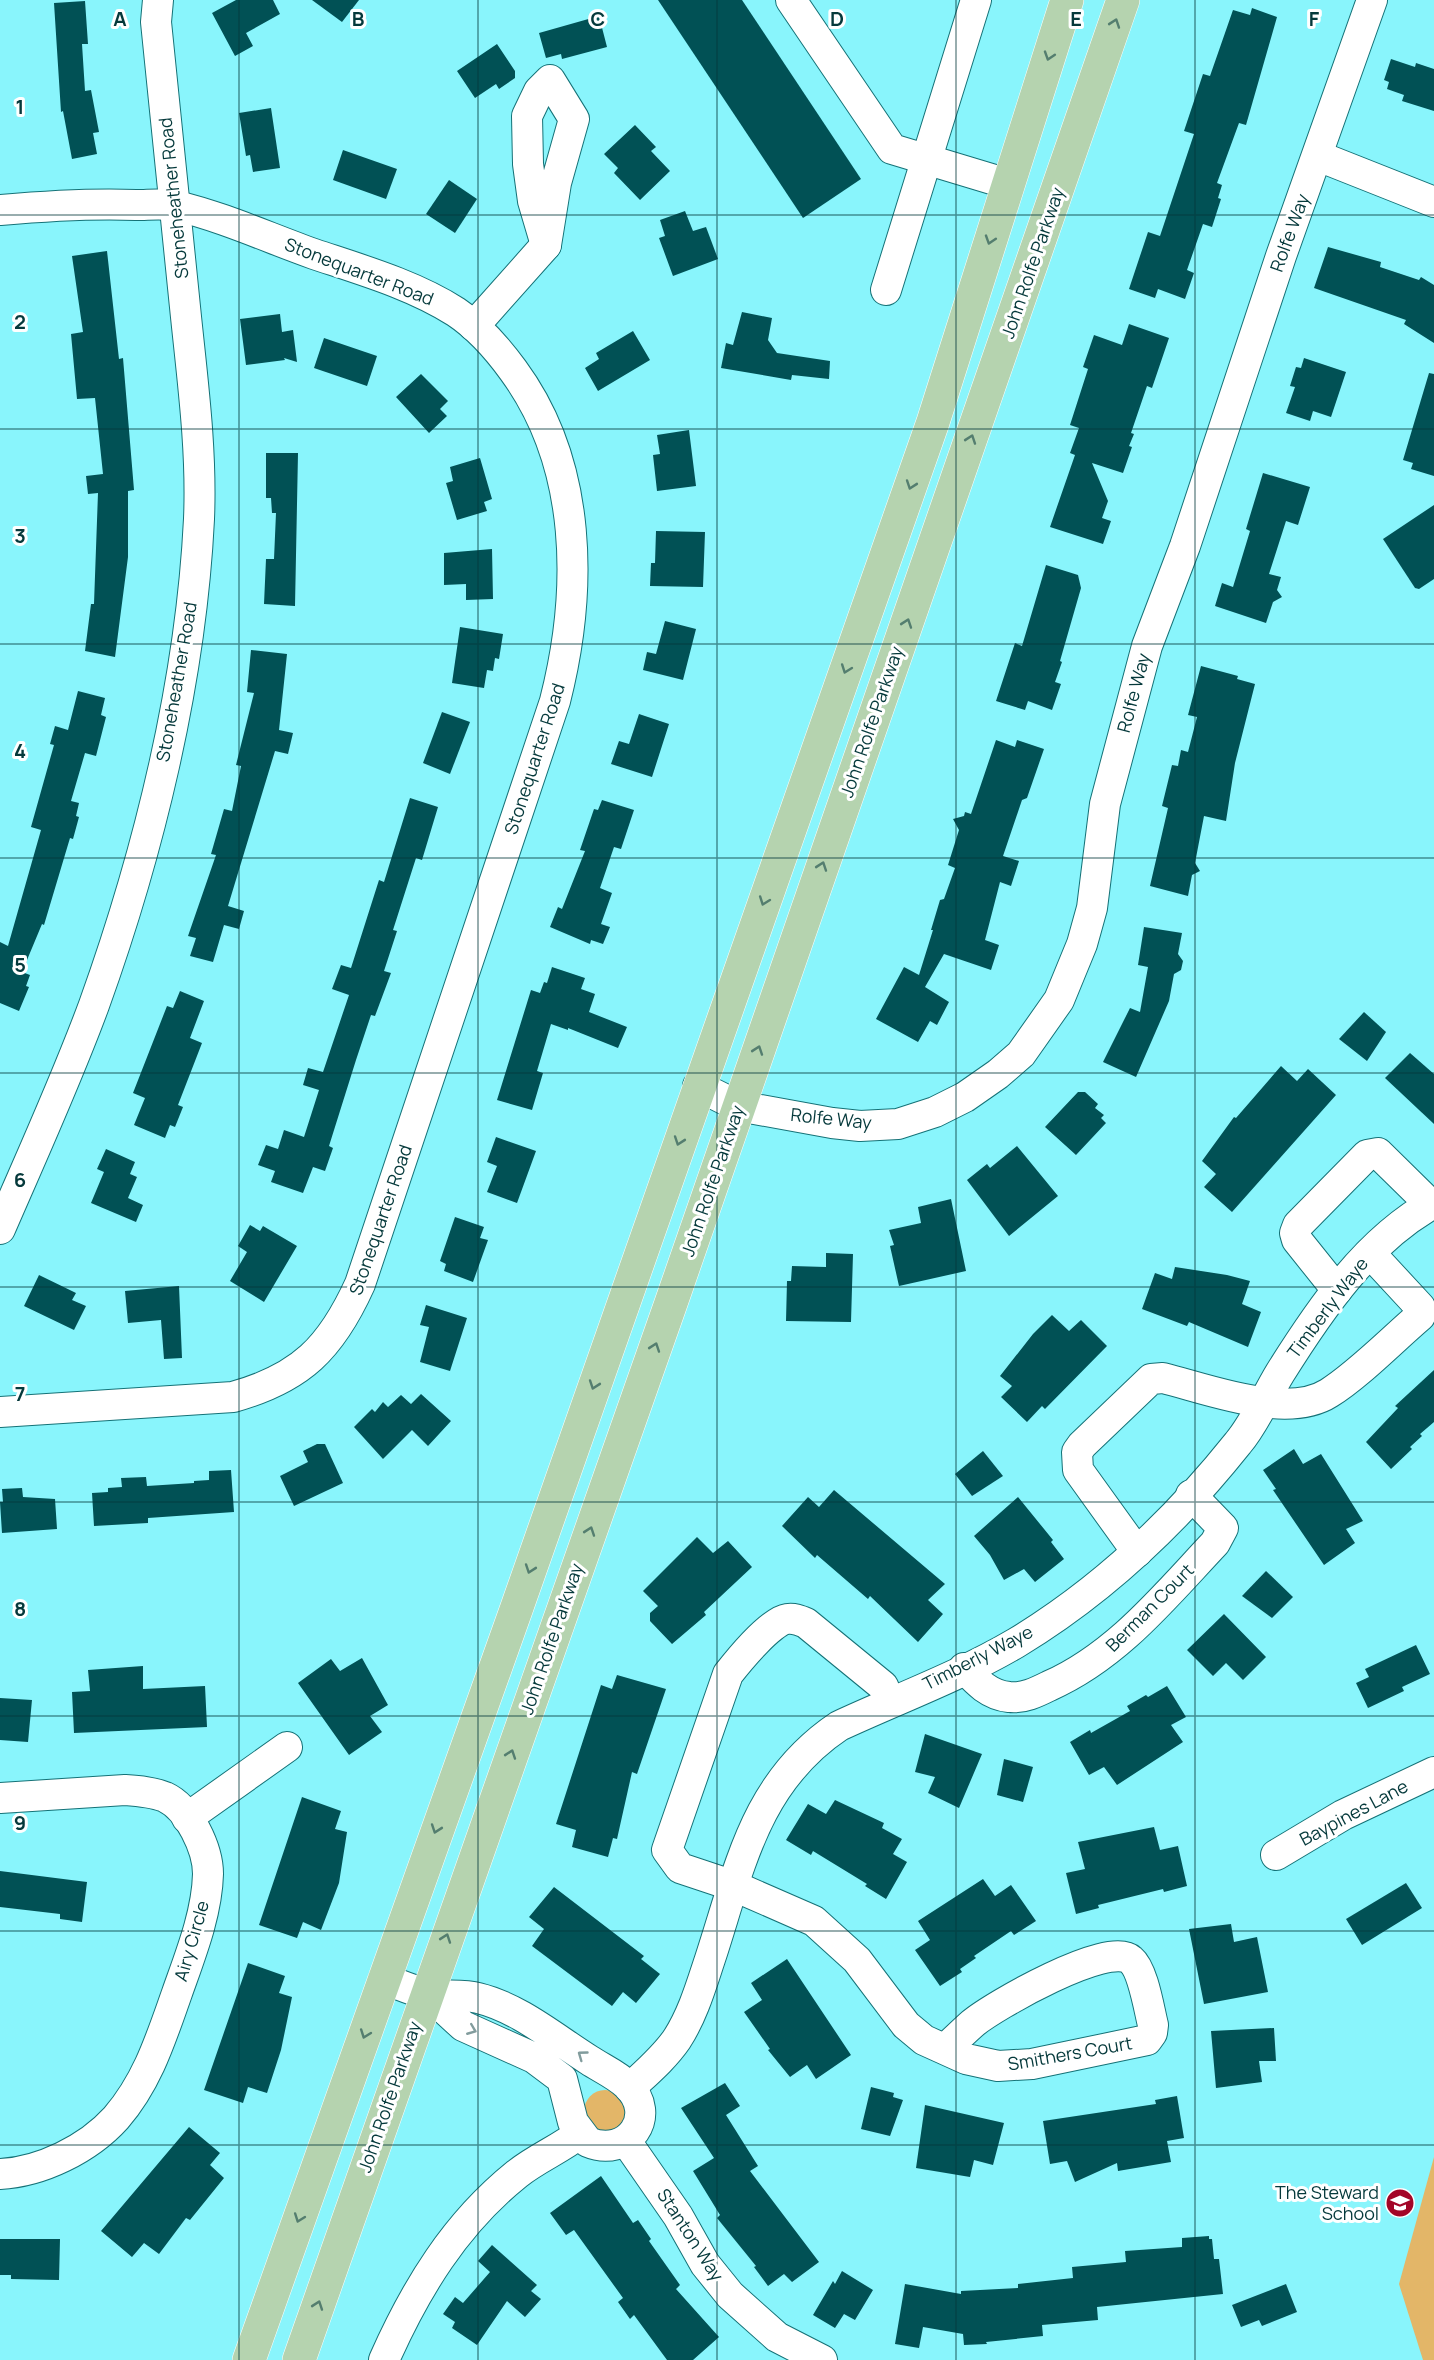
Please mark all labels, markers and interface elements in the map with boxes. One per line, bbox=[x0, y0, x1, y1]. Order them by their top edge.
text: A bbox=[113, 5, 127, 32]
text: B bbox=[352, 5, 365, 32]
text: C bbox=[591, 5, 605, 32]
text: D bbox=[830, 5, 844, 32]
text: E bbox=[1070, 5, 1082, 32]
text: F bbox=[1309, 5, 1320, 32]
one-way arrow bbox=[1108, 18, 1121, 29]
one-way arrow bbox=[1044, 50, 1057, 61]
text: 1 bbox=[16, 93, 24, 120]
street label: Stoneheather Road bbox=[153, 116, 193, 280]
street label: John Rolfe Parkway bbox=[995, 183, 1069, 341]
street label: Rolfe Way bbox=[1264, 190, 1314, 275]
street label: Stonequarter Road bbox=[281, 232, 437, 311]
one-way arrow bbox=[985, 234, 998, 245]
text: 2 bbox=[14, 308, 26, 335]
one-way arrow bbox=[964, 434, 977, 445]
one-way arrow bbox=[905, 479, 918, 490]
text: 3 bbox=[14, 522, 26, 549]
street label: Stoneheather Road bbox=[150, 600, 202, 764]
one-way arrow bbox=[900, 618, 912, 629]
street label: John Rolfe Parkway bbox=[834, 642, 908, 800]
street label: Rolfe Way bbox=[1111, 650, 1155, 735]
one-way arrow bbox=[841, 664, 854, 674]
street label: Stonequarter Road bbox=[498, 680, 570, 837]
text: 4 bbox=[14, 737, 26, 764]
one-way arrow bbox=[814, 861, 827, 872]
one-way arrow bbox=[758, 895, 771, 906]
text: 5 bbox=[14, 951, 26, 978]
one-way arrow bbox=[750, 1045, 763, 1056]
street label: John Rolfe Parkway bbox=[675, 1101, 749, 1259]
street label: Rolfe Way bbox=[789, 1102, 873, 1134]
one-way arrow bbox=[673, 1135, 686, 1146]
street label: Stonequarter Road bbox=[343, 1141, 417, 1298]
text: 6 bbox=[14, 1166, 26, 1193]
street label: Timberly Waye bbox=[1281, 1252, 1373, 1363]
one-way arrow bbox=[647, 1342, 660, 1353]
one-way arrow bbox=[589, 1379, 602, 1390]
text: 7 bbox=[15, 1380, 25, 1407]
one-way arrow bbox=[582, 1526, 595, 1537]
street label: Berman Court bbox=[1100, 1558, 1199, 1657]
street label: John Rolfe Parkway bbox=[514, 1559, 588, 1717]
one-way arrow bbox=[525, 1563, 538, 1574]
text: 8 bbox=[14, 1595, 26, 1622]
street label: Timberly Waye bbox=[918, 1619, 1037, 1695]
one-way arrow bbox=[504, 1750, 517, 1760]
street label: Baypines Lane bbox=[1295, 1773, 1412, 1851]
text: 9 bbox=[14, 1809, 26, 1836]
one-way arrow bbox=[431, 1824, 444, 1834]
street label: Airy Circle bbox=[168, 1898, 214, 1984]
one-way arrow bbox=[439, 1933, 452, 1944]
street label: John Rolfe Parkway bbox=[352, 2017, 426, 2175]
one-way arrow bbox=[466, 2023, 477, 2035]
one-way arrow bbox=[359, 2029, 372, 2039]
street label: Smithers Court bbox=[1006, 2030, 1134, 2076]
one-way arrow bbox=[578, 2051, 589, 2062]
place label: The Steward School bbox=[1275, 2180, 1379, 2225]
street label: Stanton Way bbox=[652, 2184, 730, 2286]
school or university icon: The Steward School bbox=[1384, 2187, 1416, 2219]
one-way arrow bbox=[294, 2212, 307, 2223]
one-way arrow bbox=[311, 2300, 323, 2311]

